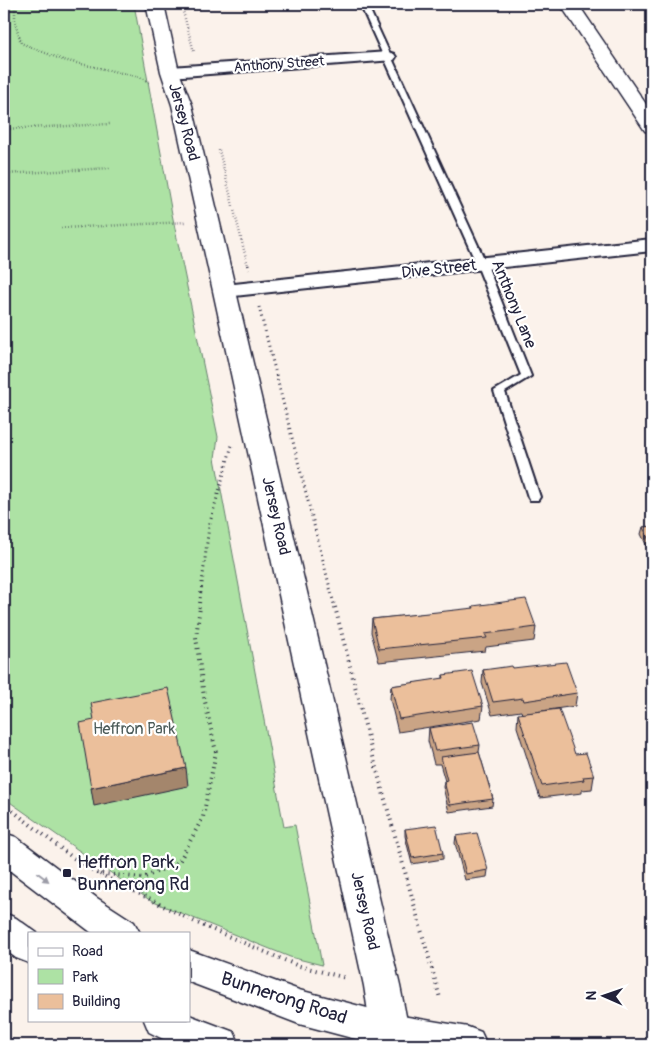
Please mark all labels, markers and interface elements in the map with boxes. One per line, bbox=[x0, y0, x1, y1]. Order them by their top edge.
street label: Anthony Street bbox=[233, 52, 325, 76]
street label: Jersey Road bbox=[164, 81, 204, 163]
street label: Dive Street bbox=[401, 255, 478, 283]
street label: Anthony Lane bbox=[487, 257, 541, 351]
street label: Jersey Road bbox=[257, 475, 295, 557]
park label: Heffron Park bbox=[93, 719, 175, 739]
place label: Heffron Park, Bunnerong Rd bbox=[77, 850, 189, 896]
marker: Heffron Park, Bunnerong Rd bbox=[61, 867, 73, 879]
street label: Jersey Road bbox=[346, 870, 384, 952]
one-way arrow bbox=[36, 871, 49, 882]
legend bbox=[28, 932, 190, 1022]
text: Road bbox=[72, 942, 103, 961]
street label: Bunnerong Road bbox=[218, 966, 350, 1030]
text: Park bbox=[72, 968, 99, 987]
north arrow bbox=[578, 972, 628, 1022]
text: N bbox=[583, 991, 600, 1001]
text: Building bbox=[72, 992, 120, 1011]

